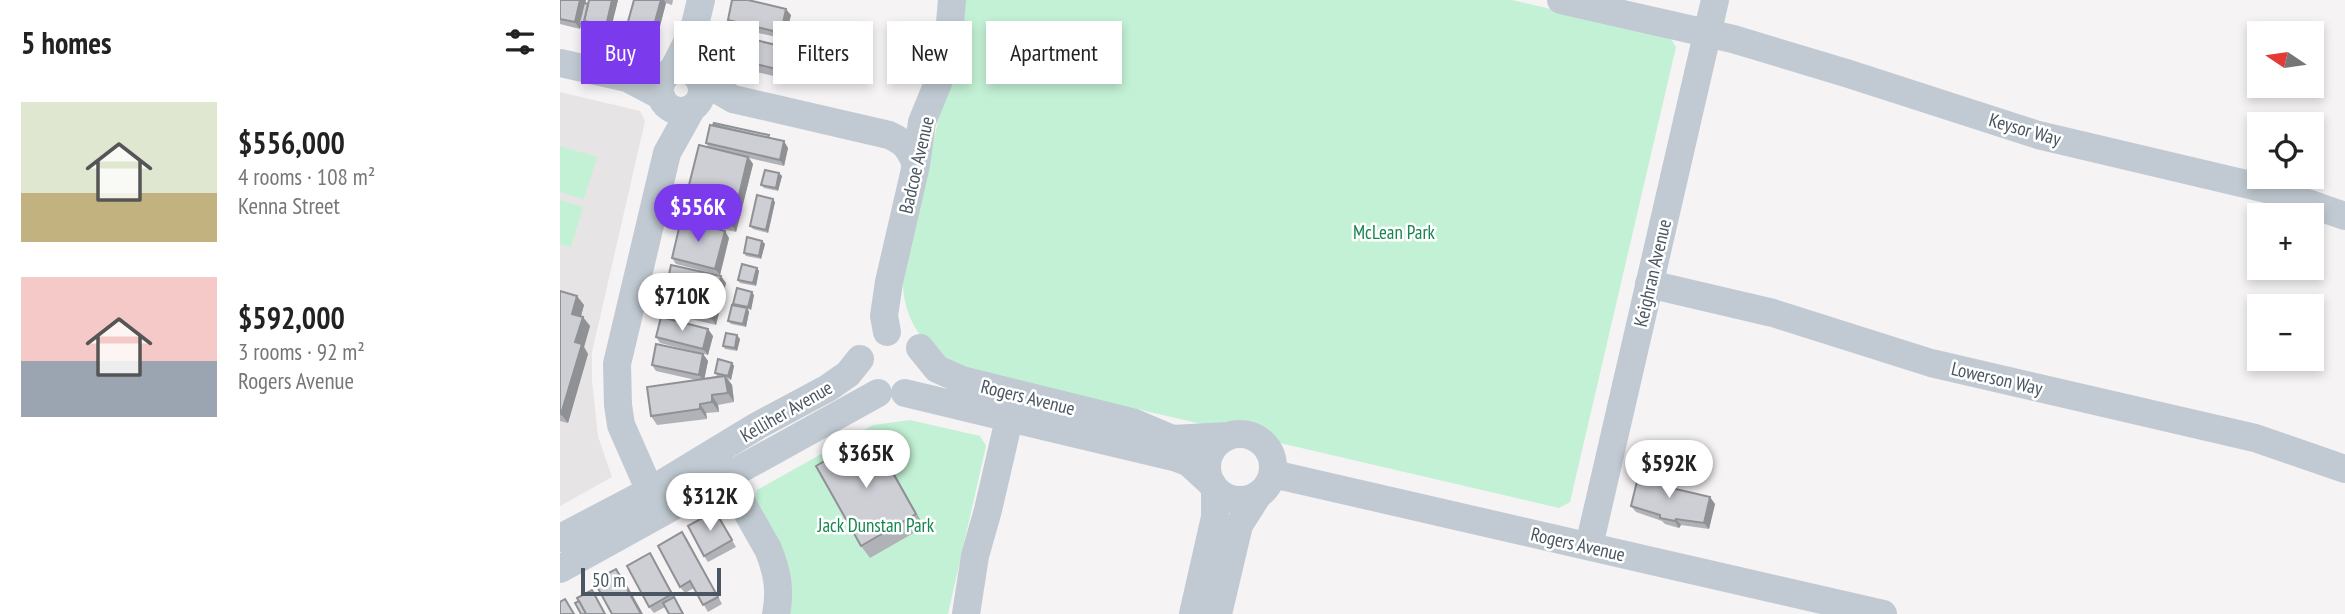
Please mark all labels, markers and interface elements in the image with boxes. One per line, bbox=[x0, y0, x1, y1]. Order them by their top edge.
chip: Buy bbox=[581, 21, 660, 84]
chip: Rent bbox=[674, 21, 759, 84]
chip: Filters bbox=[773, 21, 873, 84]
chip: New bbox=[887, 21, 972, 84]
chip: Apartment bbox=[986, 21, 1122, 84]
north arrow bbox=[2247, 21, 2324, 98]
map controls bbox=[2247, 21, 2324, 371]
text: 5 homes bbox=[21, 23, 112, 62]
icon: filters bbox=[501, 23, 539, 61]
street label: Keysor Way bbox=[1986, 107, 2065, 151]
button: locate bbox=[2247, 112, 2324, 189]
street label: Badcoe Avenue bbox=[893, 114, 939, 216]
text: $556,000 bbox=[238, 123, 345, 162]
icon: home bbox=[77, 130, 161, 214]
text: 4 rooms · 108 m² bbox=[238, 162, 375, 191]
pin: $556K bbox=[649, 184, 747, 244]
text: Kenna Street bbox=[238, 191, 340, 220]
text: $556K bbox=[670, 192, 726, 221]
button: + bbox=[2247, 203, 2324, 280]
street label: Keighran Avenue bbox=[1628, 217, 1676, 329]
park label: McLean Park bbox=[1353, 220, 1436, 244]
pin: $710K bbox=[633, 274, 731, 333]
text: $710K bbox=[654, 281, 710, 310]
button: − bbox=[2247, 294, 2324, 371]
text: $592,000 bbox=[238, 298, 345, 337]
icon: home bbox=[77, 305, 161, 389]
text: 3 rooms · 92 m² bbox=[238, 337, 365, 366]
street label: Lowerson Way bbox=[1949, 356, 2046, 400]
text: Rogers Avenue bbox=[238, 366, 354, 395]
street label: Rogers Avenue bbox=[979, 374, 1078, 420]
street label: Kelliher Avenue bbox=[736, 375, 836, 447]
pin: $365K bbox=[817, 430, 915, 490]
text: $365K bbox=[838, 438, 894, 467]
pin: $592K bbox=[1620, 440, 1718, 500]
text: $592K bbox=[1641, 448, 1697, 477]
pin: $312K bbox=[661, 474, 759, 533]
text: $312K bbox=[682, 481, 738, 510]
park label: Jack Dunstan Park bbox=[817, 513, 935, 537]
street label: Rogers Avenue bbox=[1529, 522, 1628, 567]
scale bar bbox=[581, 565, 721, 597]
text: 50 m bbox=[592, 568, 626, 592]

